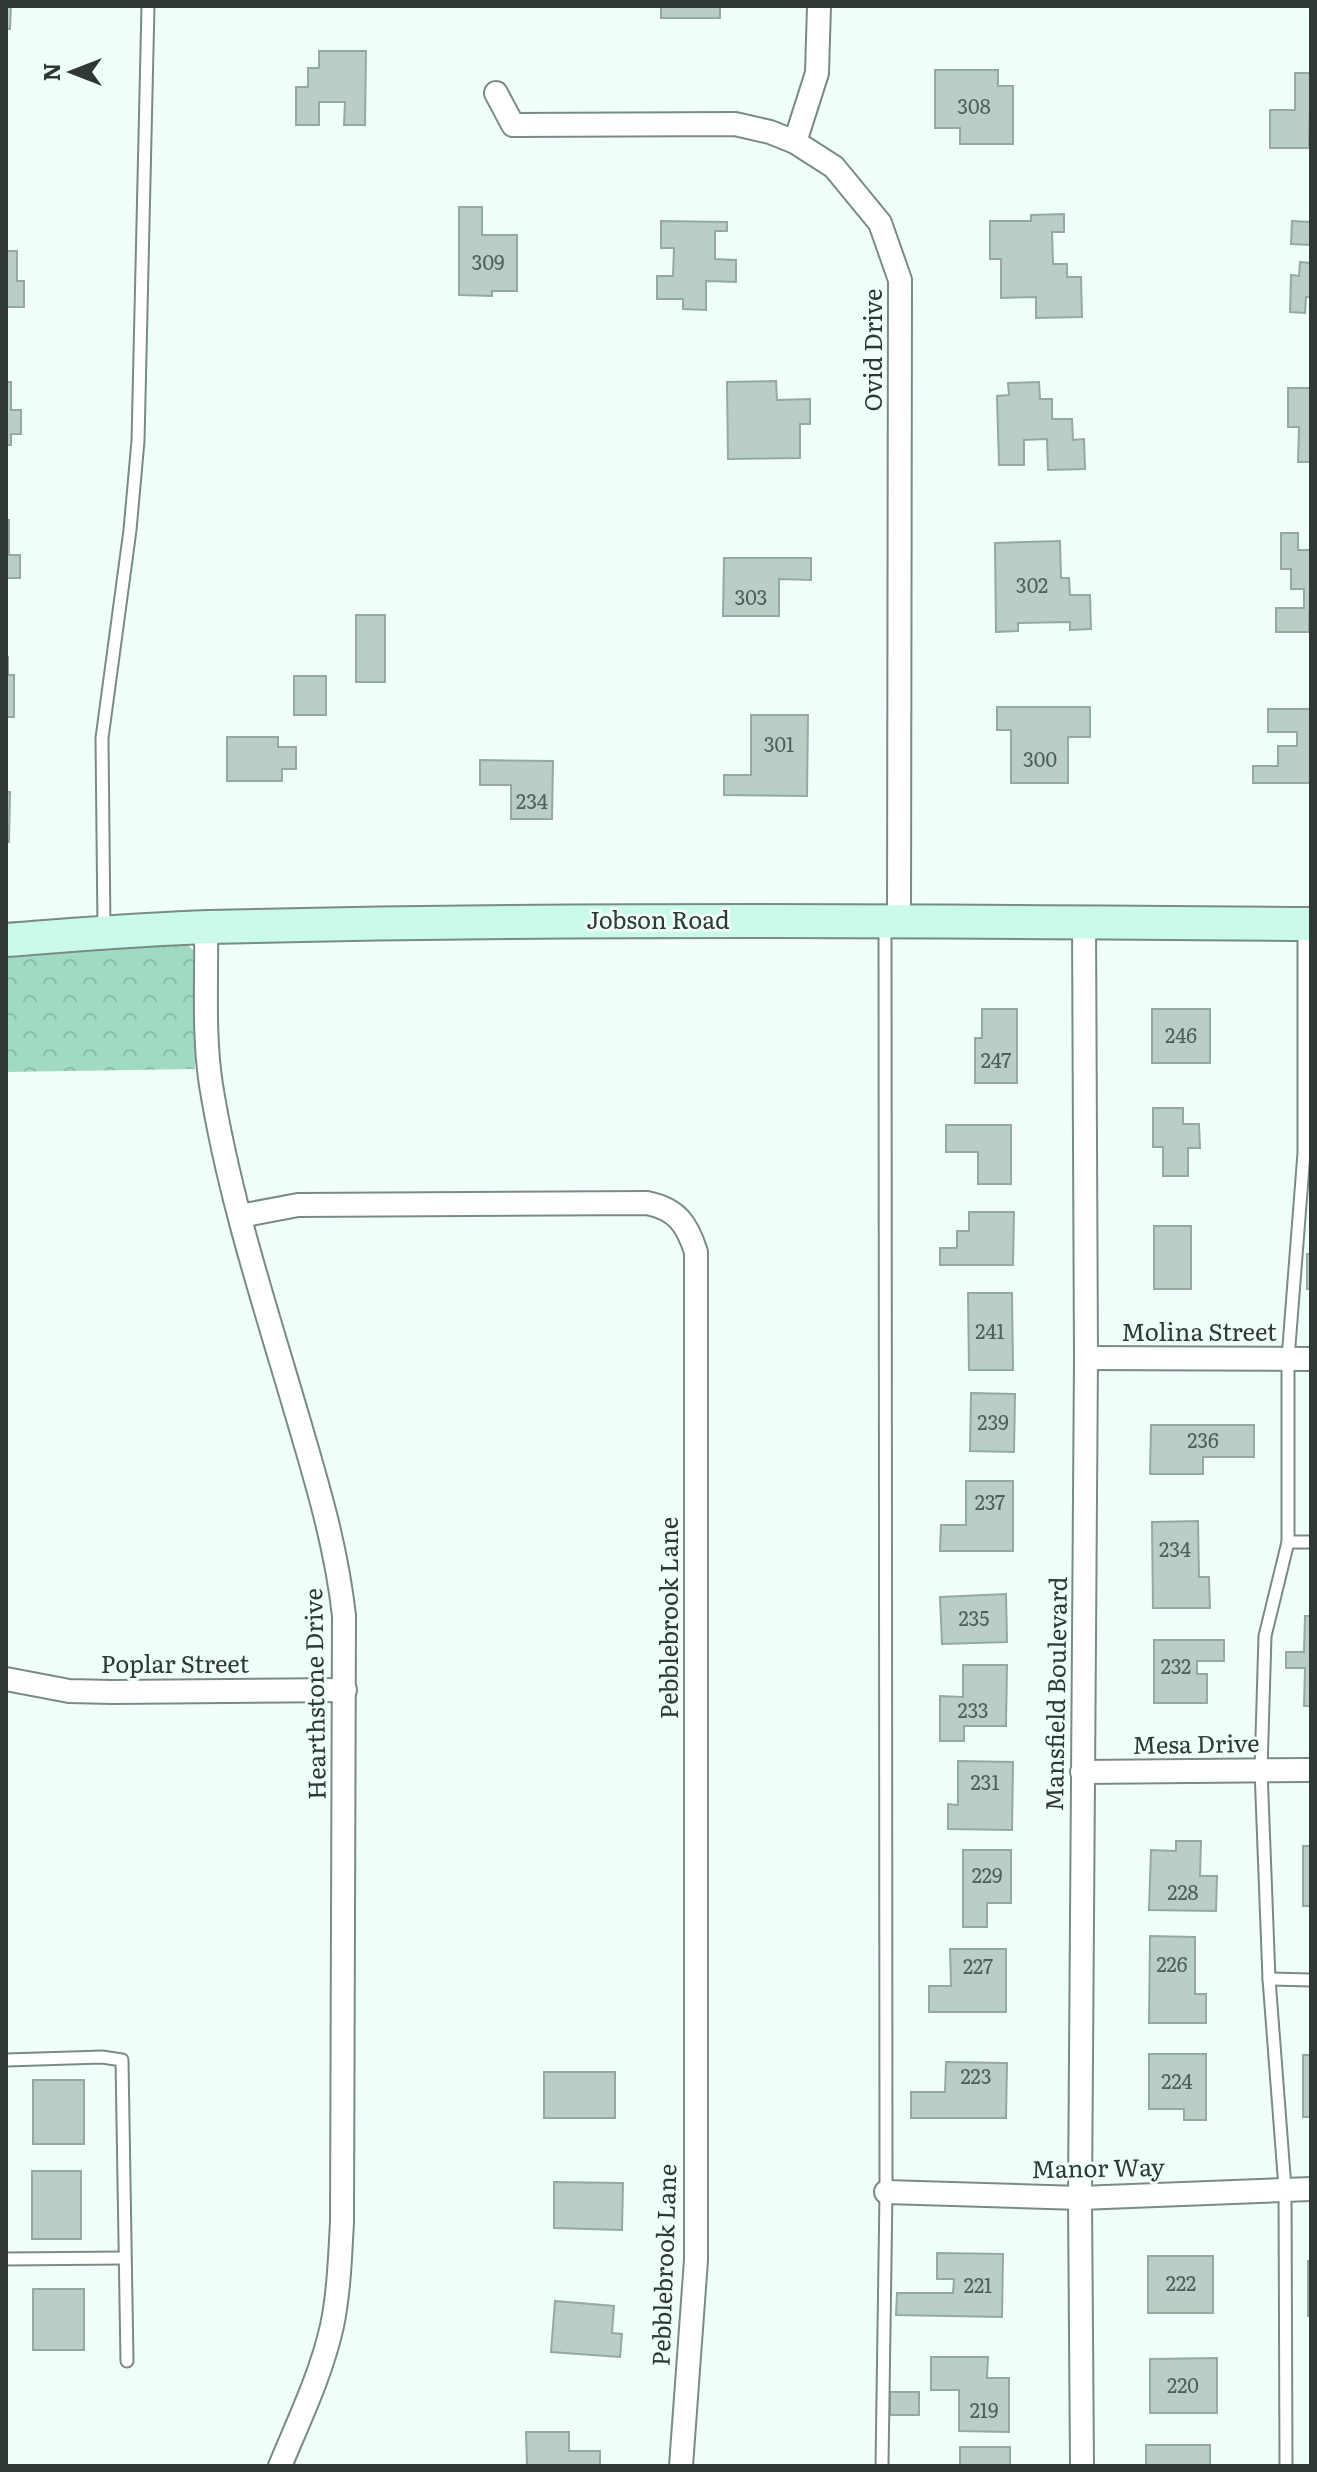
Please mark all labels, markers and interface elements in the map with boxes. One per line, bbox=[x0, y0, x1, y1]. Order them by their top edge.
north arrow bbox=[32, 32, 112, 112]
text: N bbox=[34, 63, 67, 81]
house number: 308 bbox=[957, 90, 991, 120]
house number: 309 bbox=[472, 246, 504, 276]
street label: Ovid Drive bbox=[854, 289, 889, 411]
house number: 302 bbox=[1016, 569, 1048, 599]
house number: 303 bbox=[735, 581, 767, 611]
house number: 301 bbox=[764, 728, 794, 758]
house number: 300 bbox=[1023, 743, 1057, 773]
house number: 234 bbox=[516, 785, 548, 815]
street label: Jobson Road bbox=[586, 901, 730, 936]
house number: 246 bbox=[1165, 1019, 1197, 1049]
house number: 247 bbox=[981, 1044, 1011, 1074]
street label: Molina Street bbox=[1121, 1313, 1277, 1348]
house number: 241 bbox=[975, 1315, 1005, 1345]
house number: 239 bbox=[977, 1406, 1009, 1436]
house number: 236 bbox=[1187, 1424, 1219, 1454]
house number: 237 bbox=[975, 1486, 1005, 1516]
street label: Pebblebrook Lane bbox=[650, 1517, 685, 1719]
house number: 234 bbox=[1159, 1533, 1191, 1563]
street label: Mansfield Boulevard bbox=[1035, 1576, 1074, 1812]
street label: Hearthstone Drive bbox=[294, 1588, 333, 1800]
house number: 235 bbox=[958, 1602, 990, 1632]
street label: Poplar Street bbox=[101, 1645, 249, 1680]
house number: 232 bbox=[1161, 1650, 1191, 1680]
house number: 233 bbox=[957, 1694, 989, 1724]
street label: Mesa Drive bbox=[1132, 1724, 1260, 1761]
house number: 231 bbox=[970, 1766, 1000, 1796]
house number: 229 bbox=[972, 1859, 1002, 1889]
house number: 228 bbox=[1167, 1876, 1199, 1906]
house number: 226 bbox=[1156, 1948, 1188, 1978]
house number: 227 bbox=[963, 1950, 993, 1980]
house number: 223 bbox=[960, 2060, 992, 2090]
house number: 224 bbox=[1161, 2065, 1193, 2095]
street label: Manor Way bbox=[1031, 2148, 1165, 2185]
street label: Pebblebrook Lane bbox=[641, 2163, 684, 2367]
house number: 222 bbox=[1166, 2267, 1196, 2297]
house number: 221 bbox=[964, 2269, 992, 2299]
house number: 220 bbox=[1167, 2369, 1199, 2399]
house number: 219 bbox=[970, 2394, 998, 2424]

